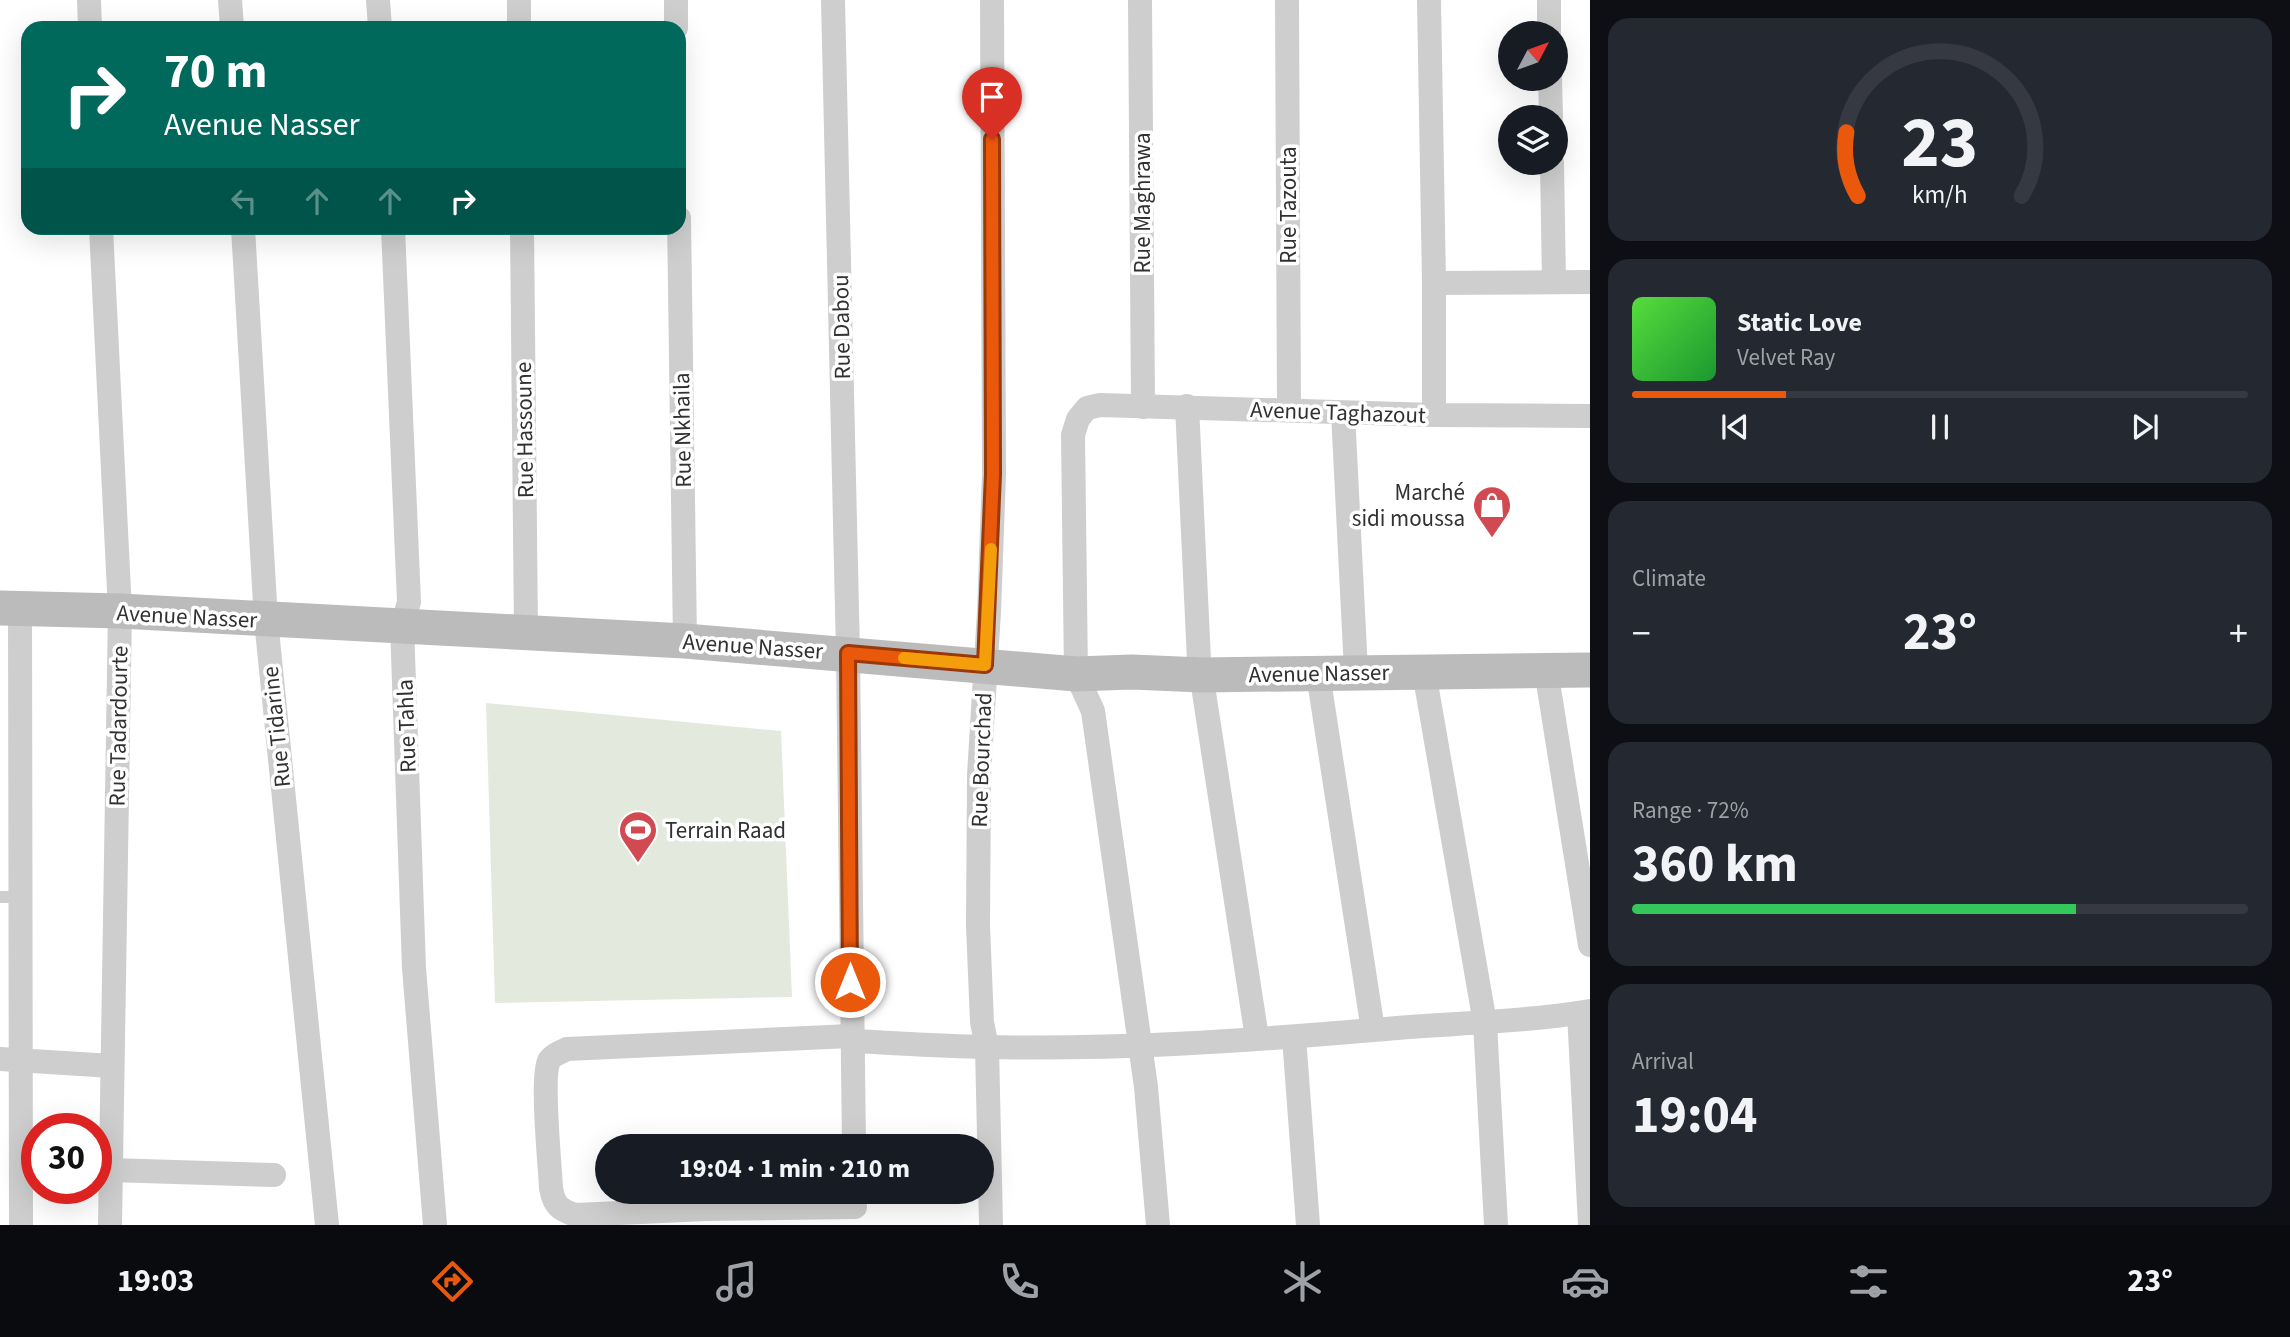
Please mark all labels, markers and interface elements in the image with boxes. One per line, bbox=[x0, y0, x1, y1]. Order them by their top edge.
north arrow bbox=[1498, 21, 1568, 91]
map controls bbox=[1498, 21, 1568, 175]
text: 70 m bbox=[164, 37, 268, 107]
icon: right bbox=[49, 49, 140, 140]
pin bbox=[962, 67, 1022, 139]
icon: arrive bbox=[973, 78, 1011, 116]
text: 23 bbox=[1902, 91, 1978, 195]
text: Avenue Nasser bbox=[164, 102, 360, 148]
button: layers bbox=[1498, 105, 1568, 175]
street label: Rue Maghrawa bbox=[1126, 133, 1159, 273]
street label: Rue Tazouta bbox=[1272, 146, 1305, 264]
text: km/h bbox=[1912, 177, 1968, 213]
icon: left bbox=[225, 182, 263, 220]
icon: ahead bbox=[298, 182, 336, 220]
icon: ahead bbox=[371, 182, 409, 220]
icon: right bbox=[444, 182, 482, 220]
street label: Rue Dabou bbox=[824, 274, 859, 380]
text: Static Love bbox=[1737, 304, 1862, 341]
text: Velvet Ray bbox=[1737, 341, 1835, 374]
street label: Rue Hassoune bbox=[507, 361, 542, 498]
street label: Rue Nkhaila bbox=[665, 372, 700, 488]
street label: Avenue Taghazout bbox=[1250, 393, 1427, 432]
icon: previous bbox=[1716, 408, 1754, 446]
icon: pause bbox=[1921, 408, 1959, 446]
icon: next bbox=[2126, 408, 2164, 446]
place label: Marché sidi moussa bbox=[1352, 476, 1465, 535]
shop icon: Marché sidi moussa bbox=[1471, 484, 1513, 539]
text: Climate bbox=[1632, 562, 1706, 595]
street label: Avenue Nasser bbox=[116, 596, 259, 637]
text: 23° bbox=[1903, 596, 1977, 670]
text: − bbox=[1632, 607, 1651, 661]
text: + bbox=[2229, 607, 2248, 661]
street label: Avenue Nasser bbox=[682, 625, 825, 668]
street label: Rue Tadardourte bbox=[101, 645, 136, 807]
street label: Avenue Nasser bbox=[1248, 656, 1391, 691]
street label: Rue Tidarine bbox=[254, 665, 299, 789]
street label: Rue Tahla bbox=[388, 679, 425, 773]
street label: Rue Bourchad bbox=[963, 692, 1000, 828]
text: Range · 72% bbox=[1632, 794, 1749, 827]
sports icon: Terrain Raad bbox=[617, 809, 659, 864]
place label: Terrain Raad bbox=[665, 814, 786, 847]
text: 360 km bbox=[1632, 828, 1798, 902]
position arrow bbox=[813, 945, 887, 1019]
text: Arrival bbox=[1632, 1045, 1694, 1078]
text: 19:04 bbox=[1632, 1079, 1757, 1153]
speed limit sign: 30 bbox=[21, 1113, 112, 1204]
text: 19:04 · 1 min · 210 m bbox=[679, 1150, 910, 1187]
icon: directions bbox=[428, 1257, 477, 1306]
icon: music bbox=[712, 1257, 761, 1306]
icon: phone bbox=[995, 1257, 1044, 1306]
icon: climate bbox=[1278, 1257, 1327, 1306]
icon: car bbox=[1561, 1257, 1610, 1306]
icon: filters bbox=[1844, 1257, 1893, 1306]
text: 19:03 bbox=[117, 1258, 194, 1304]
text: 23° bbox=[2127, 1258, 2173, 1304]

